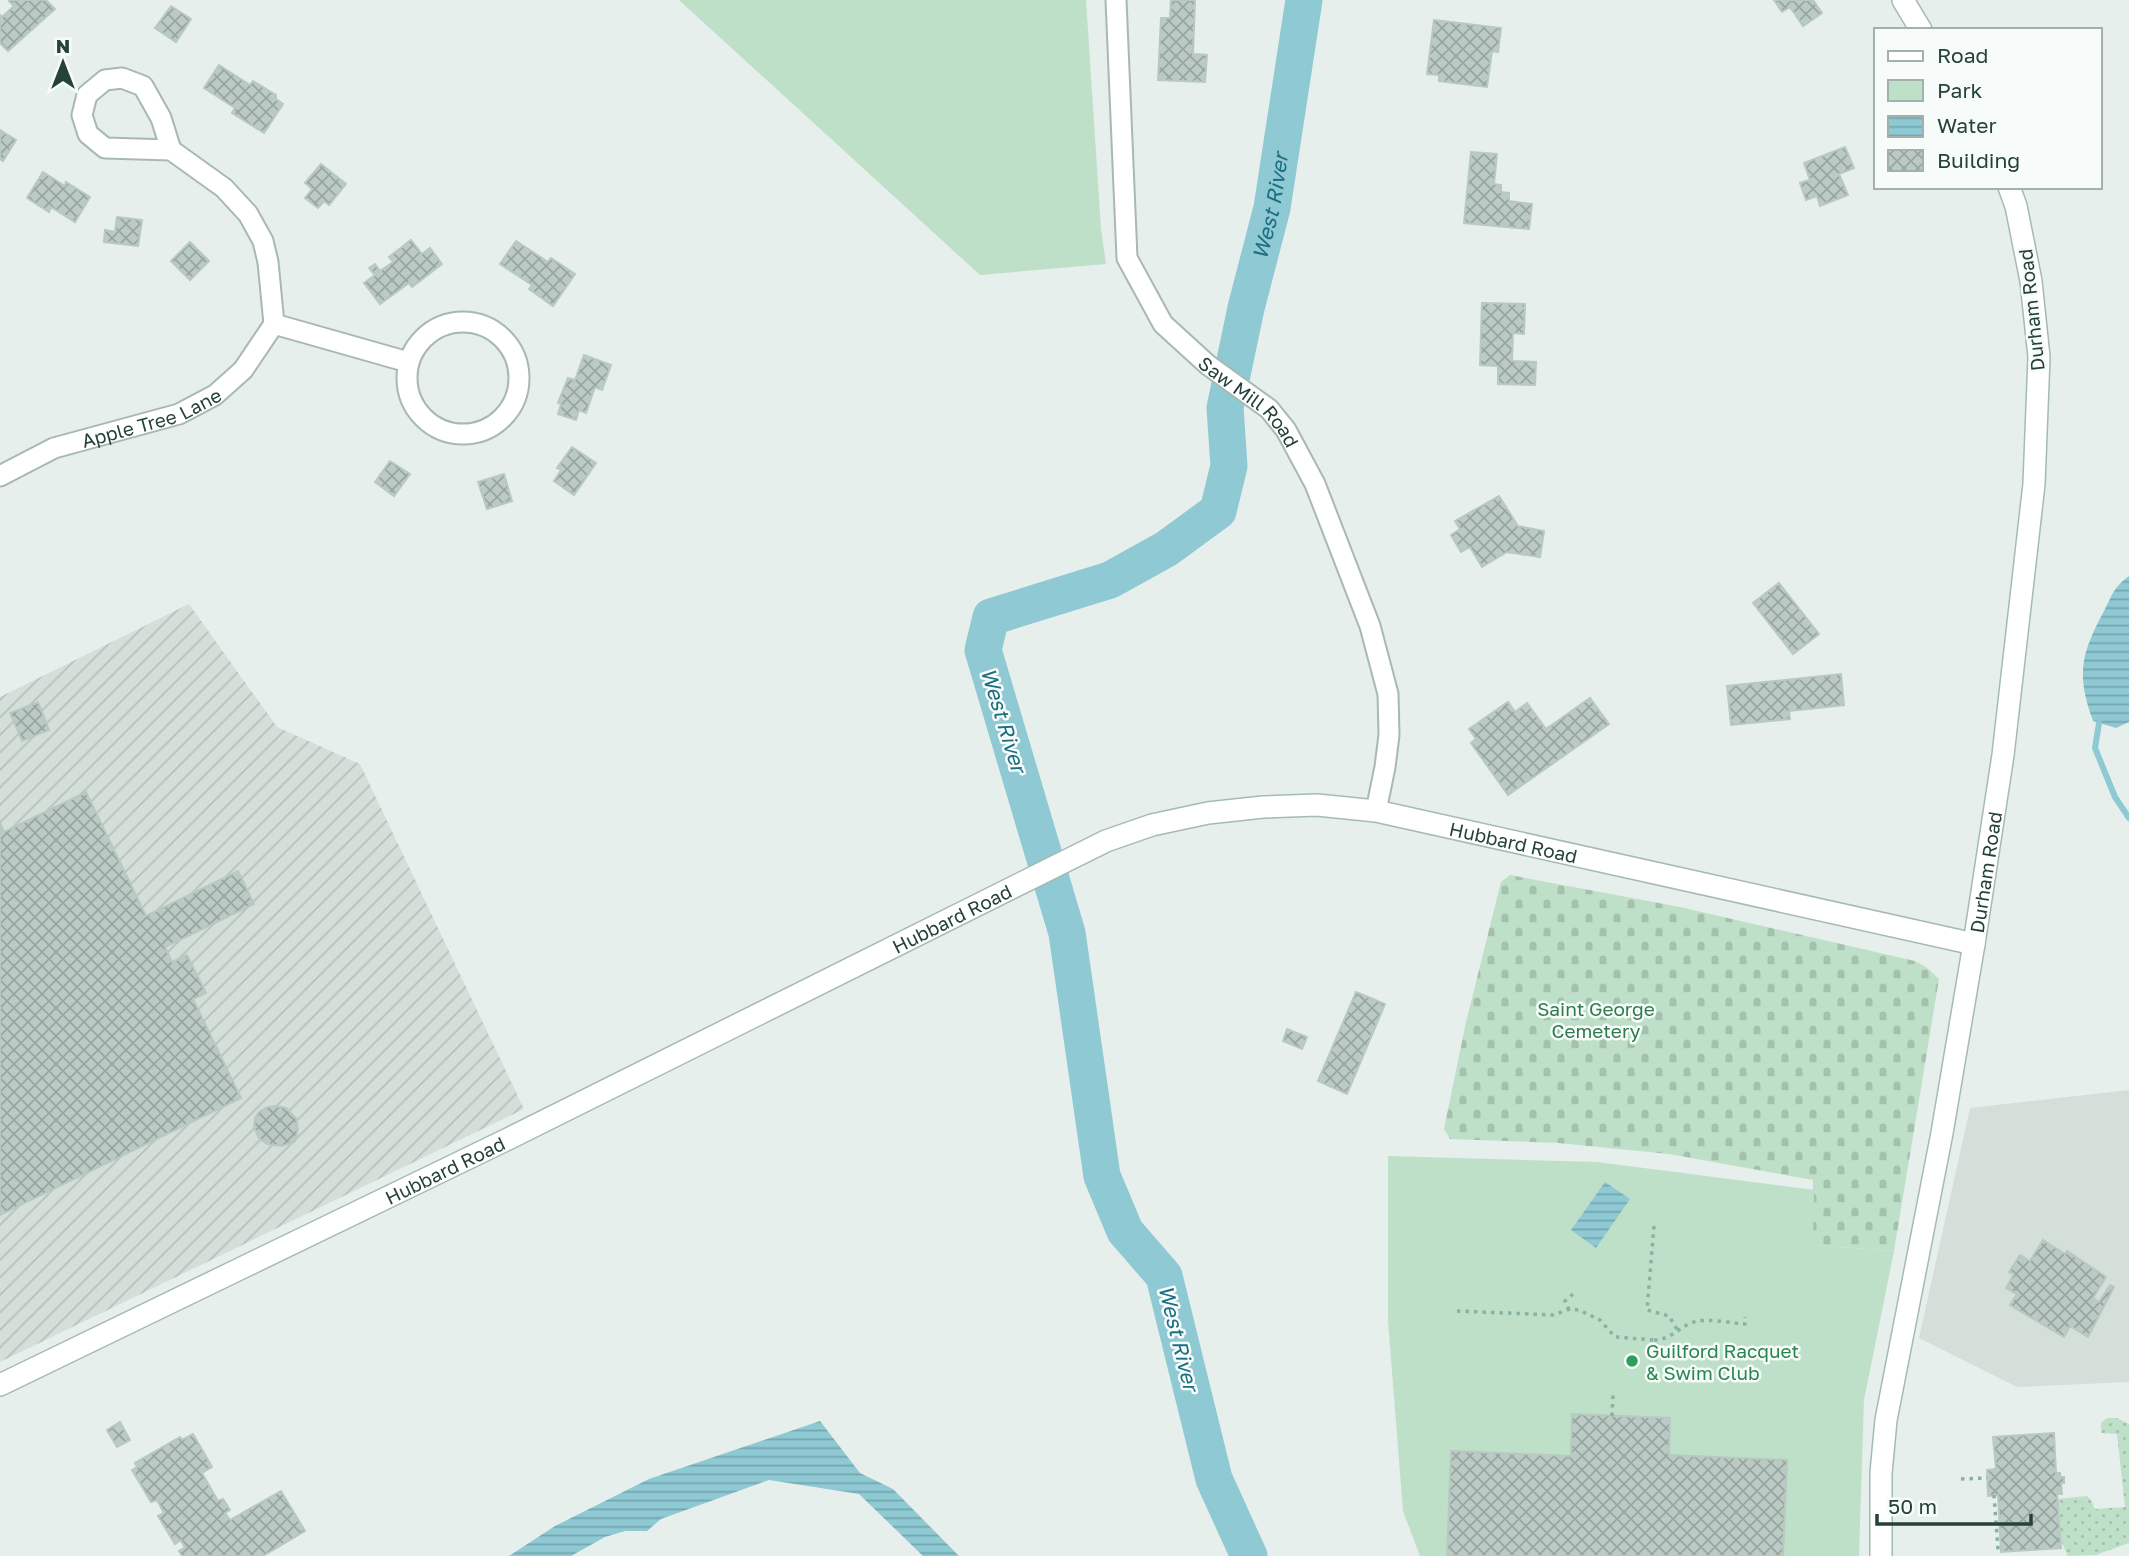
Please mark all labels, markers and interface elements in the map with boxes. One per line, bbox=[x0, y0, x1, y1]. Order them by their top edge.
north arrow bbox=[28, 28, 98, 98]
legend bbox=[1874, 28, 2101, 189]
text: N bbox=[56, 34, 70, 57]
text: Road bbox=[1937, 42, 1988, 68]
text: Park bbox=[1937, 77, 1983, 103]
text: Water bbox=[1937, 112, 1997, 138]
text: Building bbox=[1937, 147, 2020, 173]
water label: West River bbox=[1246, 148, 1294, 262]
street label: Durham Road bbox=[2013, 248, 2049, 372]
street label: Saw Mill Road bbox=[1194, 351, 1304, 451]
street label: Apple Tree Lane bbox=[79, 382, 225, 451]
water label: West River bbox=[976, 665, 1033, 778]
street label: Durham Road bbox=[1964, 810, 2006, 935]
street label: Hubbard Road bbox=[1447, 816, 1580, 867]
street label: Hubbard Road bbox=[888, 879, 1015, 957]
park label: Saint George Cemetery bbox=[1537, 997, 1655, 1042]
street label: Hubbard Road bbox=[381, 1131, 508, 1208]
water label: West River bbox=[1153, 1283, 1205, 1396]
place label: Guilford Racquet & Swim Club bbox=[1646, 1339, 1799, 1384]
marker: Guilford Racquet & Swim Club bbox=[1624, 1353, 1640, 1369]
scale bar bbox=[1877, 1482, 2031, 1526]
text: 50 m bbox=[1888, 1493, 1937, 1519]

